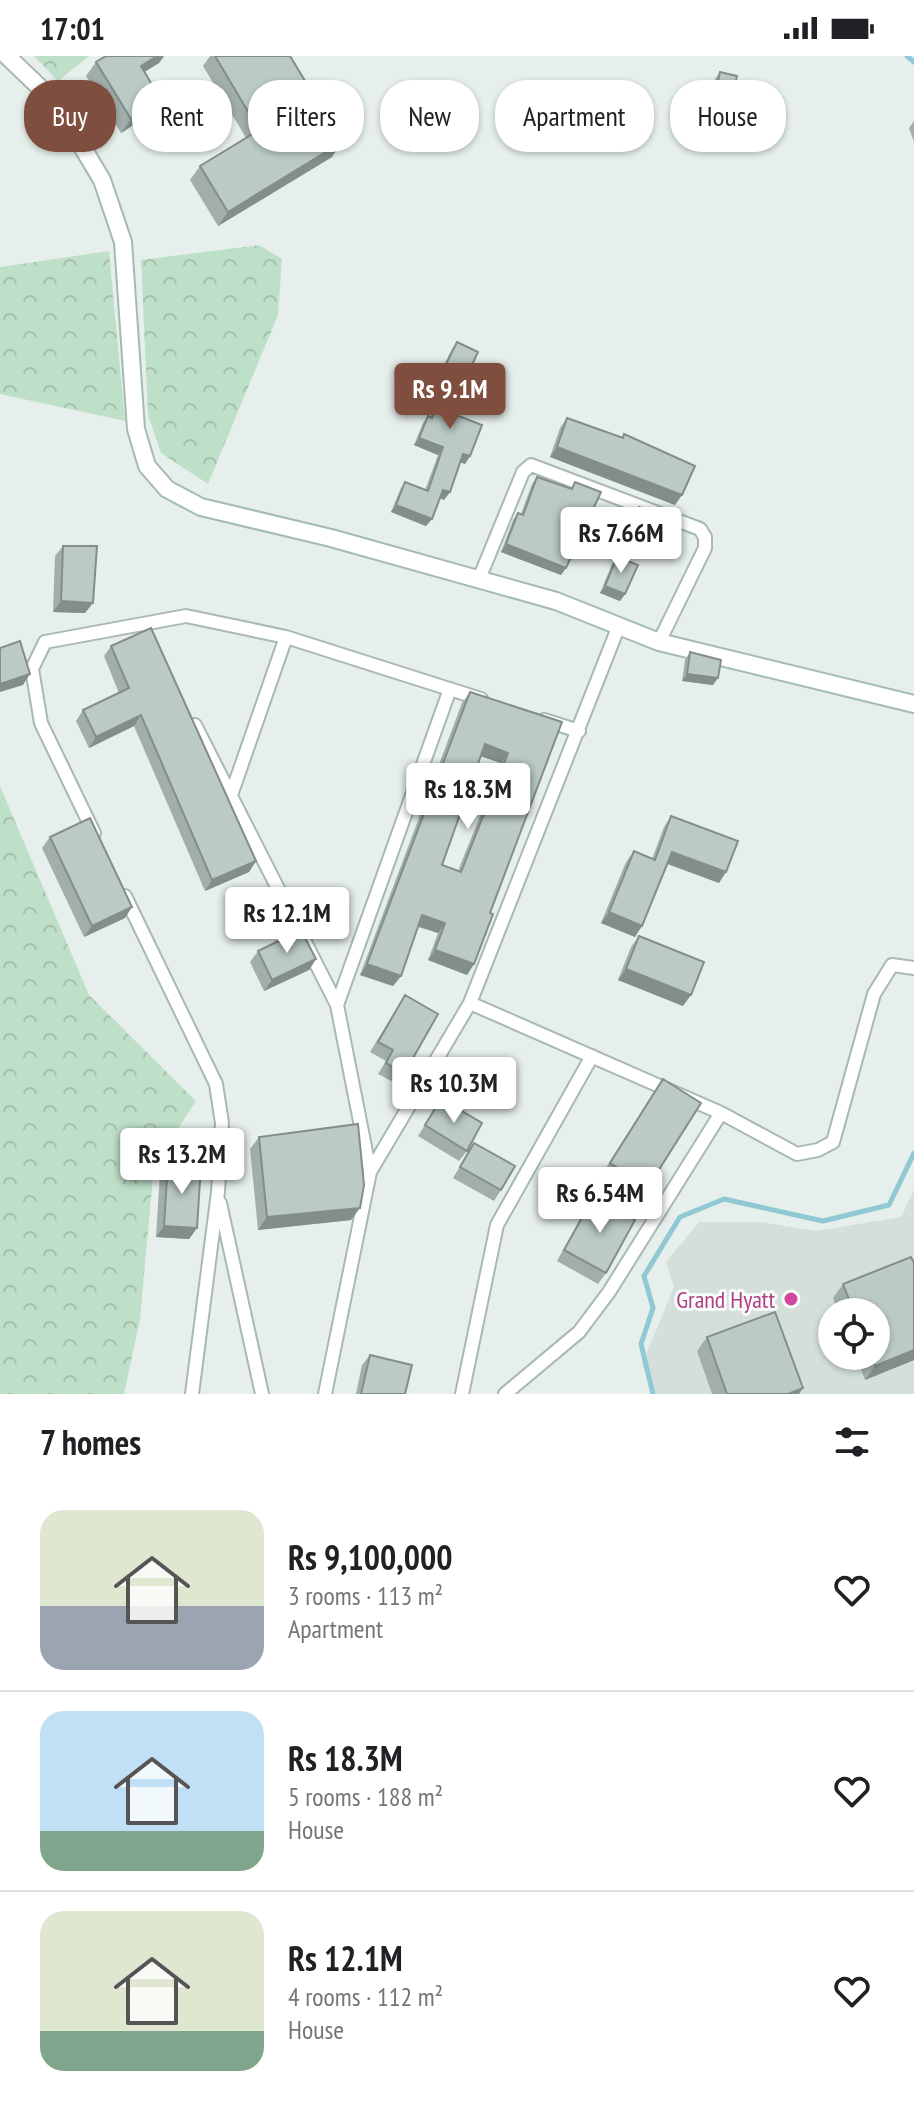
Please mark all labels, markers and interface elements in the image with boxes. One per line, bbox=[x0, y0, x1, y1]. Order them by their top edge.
text: 17:01 bbox=[40, 9, 105, 48]
chip: Buy bbox=[24, 80, 116, 152]
chip: Rent bbox=[132, 80, 232, 152]
chip: Filters bbox=[248, 80, 364, 152]
chip: New bbox=[380, 80, 479, 152]
chip: Apartment bbox=[495, 80, 654, 152]
chip: House bbox=[670, 80, 786, 152]
pin: Rs 9.1M bbox=[376, 363, 524, 431]
text: Rs 9.1M bbox=[412, 372, 488, 405]
pin: Rs 7.66M bbox=[538, 507, 704, 575]
text: Rs 7.66M bbox=[579, 516, 663, 549]
pin: Rs 18.3M bbox=[385, 763, 551, 831]
text: Rs 18.3M bbox=[424, 772, 512, 805]
pin: Rs 12.1M bbox=[204, 887, 370, 955]
text: Rs 12.1M bbox=[243, 896, 331, 929]
pin: Rs 10.3M bbox=[371, 1057, 537, 1125]
text: Rs 10.3M bbox=[410, 1066, 498, 1099]
pin: Rs 13.2M bbox=[99, 1128, 265, 1196]
text: Rs 13.2M bbox=[138, 1137, 226, 1170]
pin: Rs 6.54M bbox=[517, 1167, 683, 1235]
text: Rs 6.54M bbox=[556, 1176, 644, 1209]
place label: Grand Hyatt bbox=[676, 1284, 775, 1315]
marker: Grand Hyatt bbox=[782, 1290, 800, 1308]
map controls bbox=[818, 1298, 890, 1370]
button: locate bbox=[818, 1298, 890, 1370]
text: 7 homes bbox=[40, 1420, 141, 1464]
icon: filters bbox=[830, 1420, 874, 1464]
text: Rs 9,100,000 bbox=[288, 1535, 452, 1579]
icon: home bbox=[104, 1542, 200, 1638]
icon: heart bbox=[830, 1568, 874, 1612]
text: 3 rooms · 113 m² bbox=[288, 1579, 443, 1612]
text: Apartment bbox=[288, 1612, 383, 1645]
text: Rs 18.3M bbox=[288, 1736, 403, 1780]
icon: home bbox=[104, 1743, 200, 1839]
icon: heart bbox=[830, 1769, 874, 1813]
text: 5 rooms · 188 m² bbox=[288, 1780, 443, 1813]
text: House bbox=[288, 1813, 344, 1846]
text: Rs 12.1M bbox=[288, 1936, 403, 1980]
icon: home bbox=[104, 1943, 200, 2039]
icon: heart bbox=[830, 1969, 874, 2013]
text: 4 rooms · 112 m² bbox=[288, 1980, 443, 2013]
text: House bbox=[288, 2013, 344, 2046]

